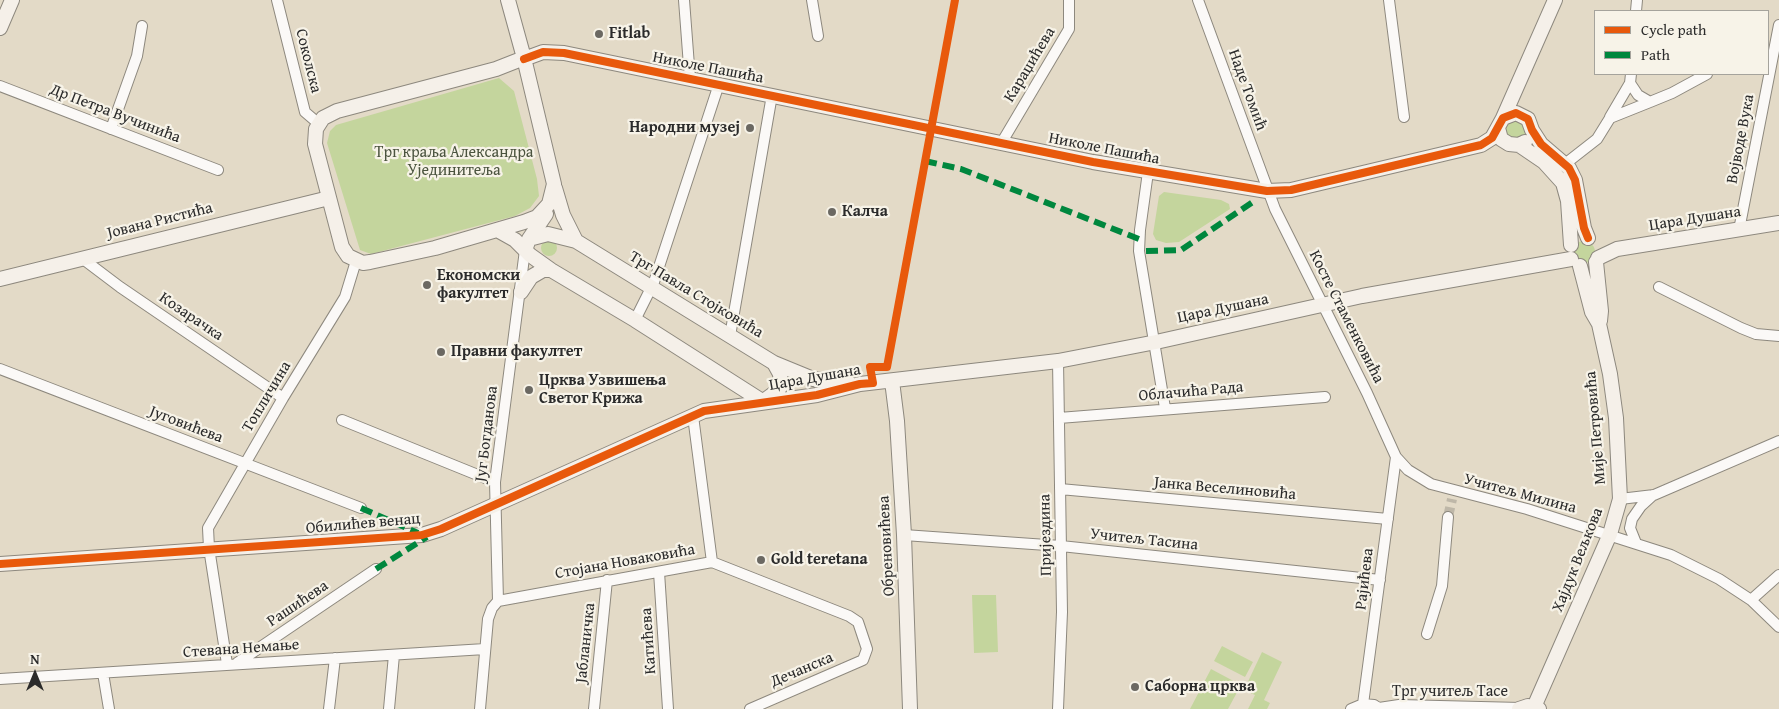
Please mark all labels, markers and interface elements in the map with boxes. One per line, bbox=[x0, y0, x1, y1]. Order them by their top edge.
legend bbox=[1594, 10, 1769, 75]
text: Cycle path bbox=[1641, 19, 1707, 40]
place label: Fitlab bbox=[609, 24, 650, 44]
street label: Караџићева bbox=[1000, 24, 1060, 106]
street label: Соколска bbox=[291, 27, 325, 95]
marker: Fitlab bbox=[593, 28, 605, 40]
text: Path bbox=[1641, 44, 1670, 65]
street label: Наде Томић bbox=[1223, 47, 1271, 133]
street label: Николе Пашића bbox=[651, 48, 765, 88]
street label: Др Петра Вучинића bbox=[47, 80, 183, 148]
street label: Војводе Вука bbox=[1723, 93, 1759, 185]
place label: Народни музеј bbox=[629, 118, 740, 138]
marker: Народни музеј bbox=[744, 122, 756, 134]
street label: Николе Пашића bbox=[1047, 129, 1161, 169]
park label: Трг краља Александра Ујединитеља bbox=[375, 143, 533, 181]
street label: Јована Ристића bbox=[105, 199, 215, 243]
place label: Калча bbox=[842, 202, 888, 222]
street label: Цара Душана bbox=[1648, 202, 1742, 236]
marker: Калча bbox=[826, 206, 838, 218]
street label: Трг Павла Стојковића bbox=[626, 247, 766, 343]
street label: Косте Стаменковића bbox=[1304, 247, 1388, 387]
place label: Економски факултет bbox=[437, 266, 520, 304]
marker: Економски факултет bbox=[421, 279, 433, 291]
street label: Козарачка bbox=[155, 289, 227, 345]
street label: Цара Душана bbox=[1176, 290, 1270, 328]
place label: Правни факултет bbox=[451, 342, 582, 362]
marker: Правни факултет bbox=[435, 346, 447, 358]
street label: Топличина bbox=[238, 358, 296, 436]
street label: Цара Душана bbox=[768, 360, 862, 396]
place label: Црква Узвишења Светог Крижа bbox=[539, 371, 666, 409]
street label: Мије Петровића bbox=[1581, 371, 1611, 485]
street label: Облачића Рада bbox=[1138, 378, 1244, 406]
marker: Црква Узвишења Светог Крижа bbox=[523, 384, 535, 396]
street label: Југ Богданова bbox=[472, 385, 502, 483]
street label: Југовићева bbox=[146, 402, 226, 448]
street label: Учитељ Милина bbox=[1462, 470, 1578, 518]
street label: Јанка Веселиновића bbox=[1153, 473, 1297, 505]
street label: Пријездина bbox=[1036, 494, 1056, 576]
street label: Обреновићева bbox=[875, 495, 899, 597]
street label: Хајдук Вељкова bbox=[1548, 505, 1608, 615]
street label: Обилићев венац bbox=[305, 509, 421, 539]
street label: Учитељ Тасина bbox=[1089, 525, 1199, 555]
street label: Стојана Новаковића bbox=[554, 540, 696, 584]
street label: Рајићева bbox=[1352, 547, 1378, 611]
place label: Gold teretana bbox=[771, 550, 868, 570]
marker: Gold teretana bbox=[755, 554, 767, 566]
street label: Рашићева bbox=[264, 577, 332, 631]
street label: Јабланичка bbox=[572, 602, 600, 684]
street label: Катићева bbox=[637, 607, 661, 675]
street label: Стевана Немање bbox=[182, 635, 300, 663]
street label: Дечанска bbox=[768, 648, 836, 692]
north arrow bbox=[10, 649, 60, 699]
text: N bbox=[30, 649, 40, 669]
place label: Саборна црква bbox=[1145, 677, 1255, 697]
marker: Саборна црква bbox=[1129, 681, 1141, 693]
street label: Трг учитељ Тасе bbox=[1392, 682, 1508, 702]

